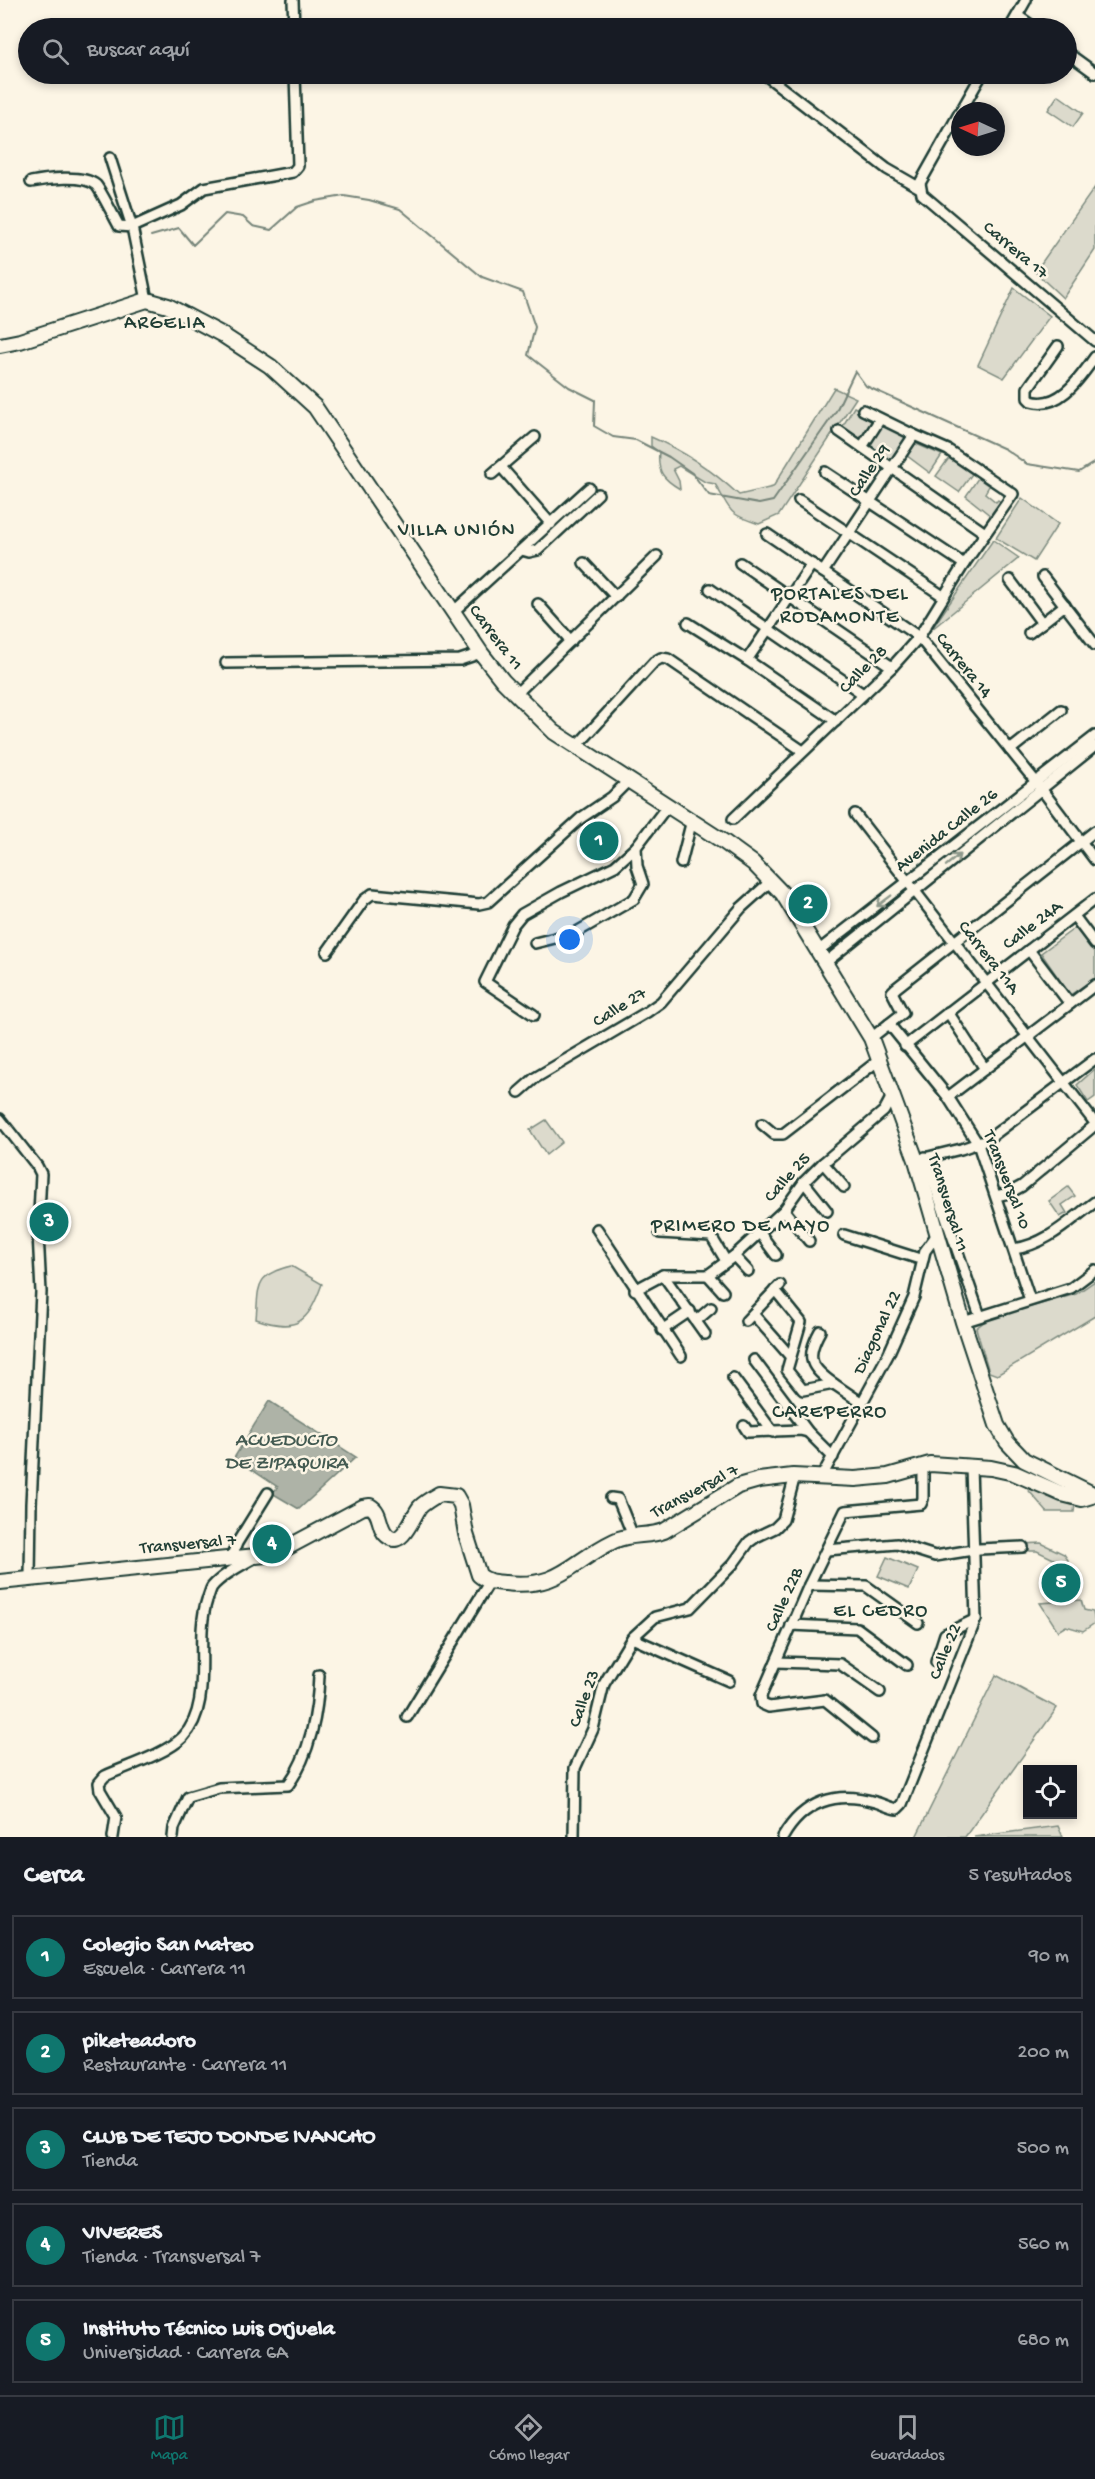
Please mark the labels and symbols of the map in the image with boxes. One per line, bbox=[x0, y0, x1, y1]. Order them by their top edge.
north arrow bbox=[951, 102, 1005, 156]
street label: Carrera 17 bbox=[978, 218, 1053, 285]
district label: ARGELIA bbox=[124, 313, 206, 336]
street label: Calle 29 bbox=[845, 441, 895, 501]
district label: VILLA UNIÓN bbox=[397, 520, 516, 543]
district label: PORTALES DEL RODAMONTE bbox=[770, 584, 909, 630]
street label: Carrera 11 bbox=[463, 601, 527, 675]
street label: Carrera 14 bbox=[930, 629, 996, 703]
street label: Calle 28 bbox=[835, 641, 893, 699]
street label: Avenida Calle 26 bbox=[892, 784, 1003, 878]
pin: 1 bbox=[580, 818, 618, 864]
one-way arrow bbox=[944, 854, 960, 867]
pin: 2 bbox=[788, 882, 828, 926]
one-way arrow bbox=[876, 895, 892, 908]
street label: Calle 24A bbox=[999, 896, 1068, 955]
street label: Carrera 11A bbox=[953, 917, 1024, 1000]
your location bbox=[555, 925, 584, 954]
street label: Calle 27 bbox=[589, 983, 651, 1033]
street label: Transversal 10 bbox=[977, 1127, 1035, 1232]
street label: Calle 25 bbox=[760, 1149, 816, 1207]
street label: Transversal 11 bbox=[922, 1150, 972, 1255]
pin: 3 bbox=[29, 1200, 68, 1244]
district label: PRIMERO DE MAYO bbox=[650, 1216, 831, 1239]
street label: Diagonal 22 bbox=[849, 1288, 907, 1379]
district label: CAREPERRO bbox=[772, 1402, 888, 1425]
water label: ACUEDUCTO DE ZIPAQUIRA bbox=[225, 1430, 349, 1476]
street label: Transversal 7 bbox=[647, 1460, 743, 1524]
pin: 4 bbox=[252, 1522, 292, 1566]
street label: Transversal 7 bbox=[138, 1530, 238, 1560]
pin: 5 bbox=[1042, 1560, 1080, 1606]
street label: Calle 22B bbox=[762, 1564, 809, 1635]
district label: EL CEDRO bbox=[833, 1601, 929, 1624]
street label: Calle 22 bbox=[925, 1621, 967, 1683]
street label: Calle 23 bbox=[565, 1667, 605, 1731]

